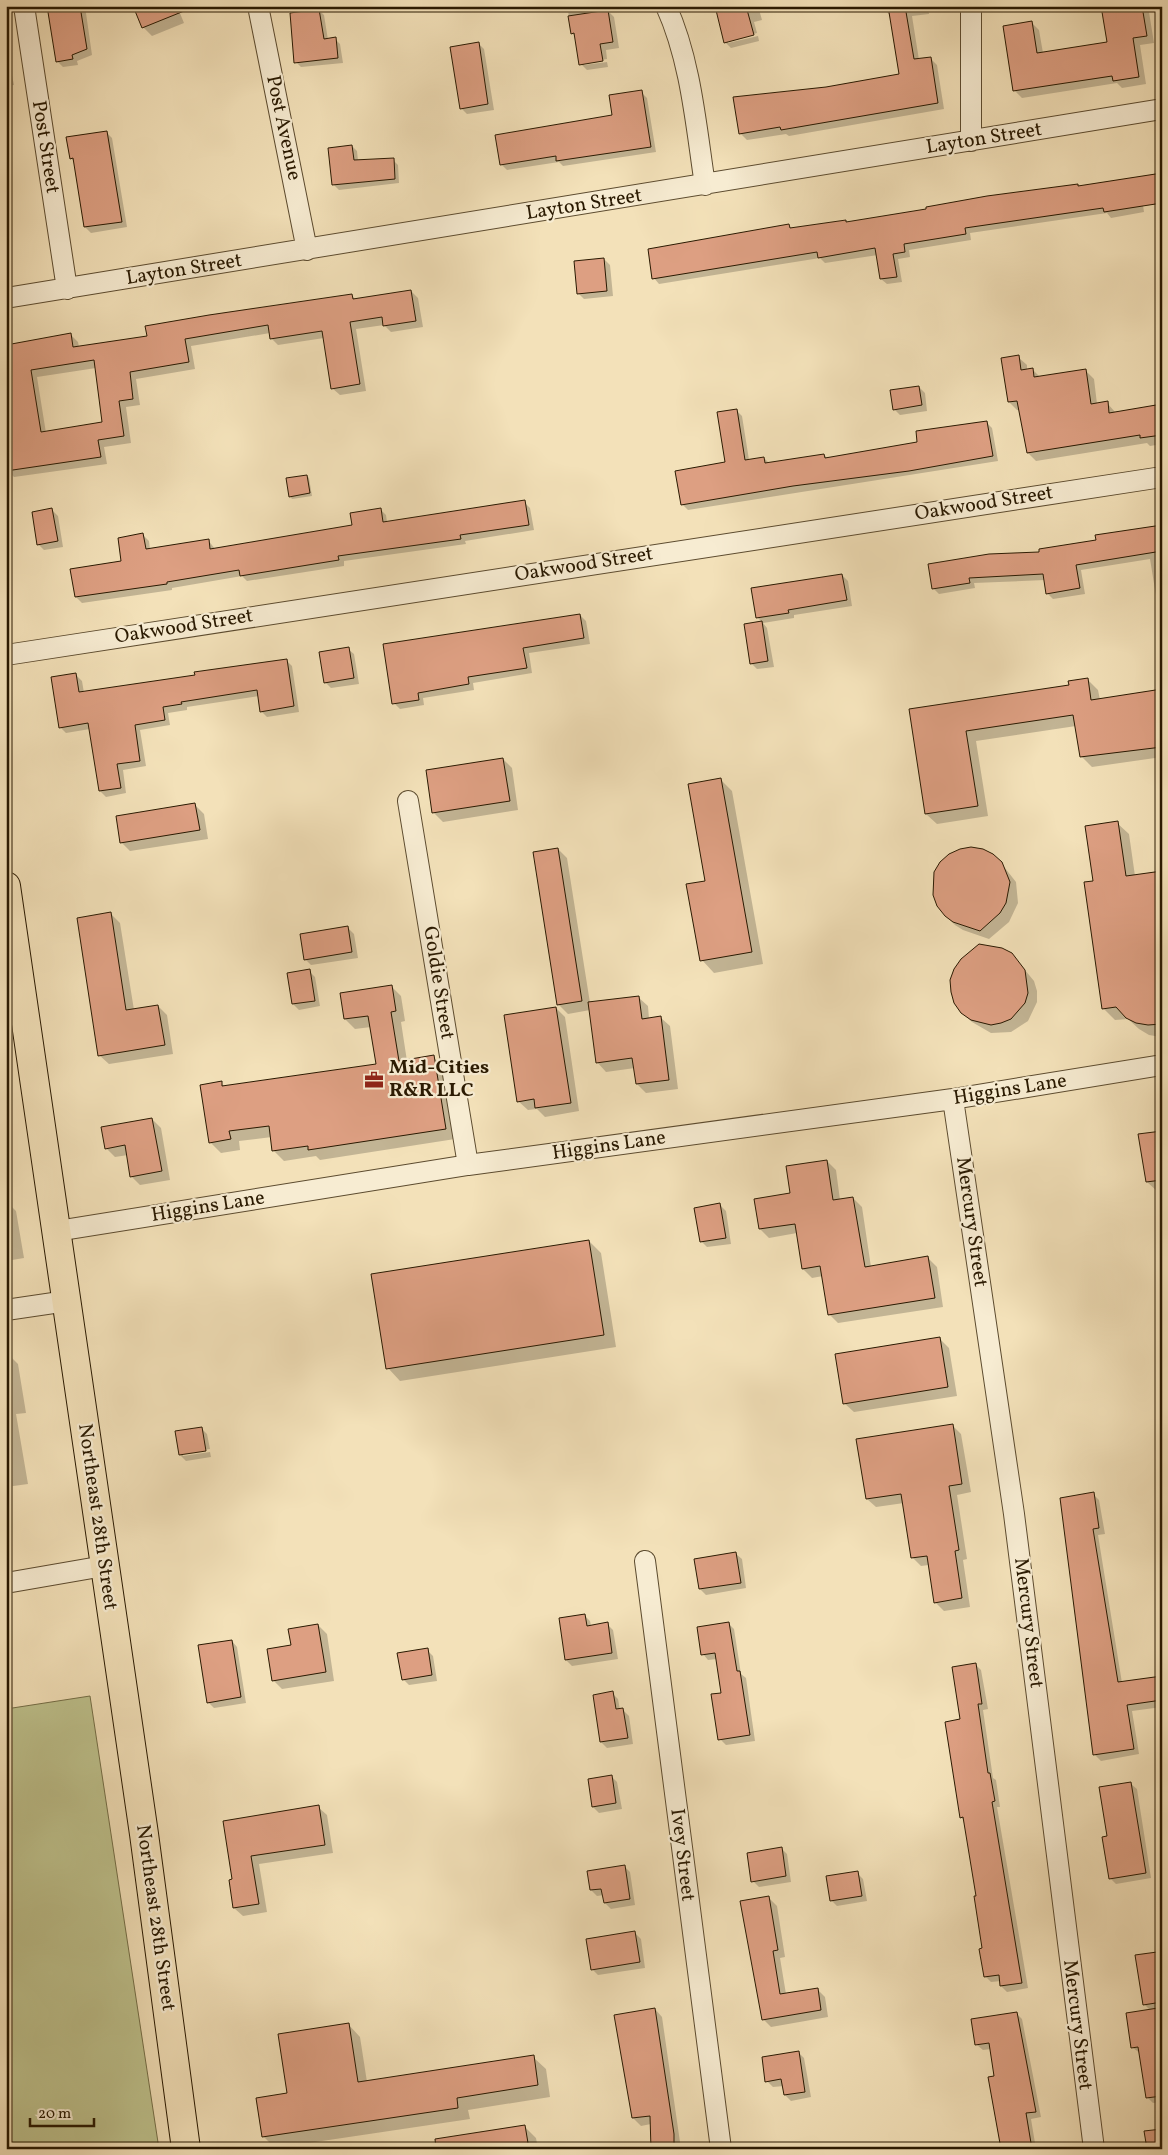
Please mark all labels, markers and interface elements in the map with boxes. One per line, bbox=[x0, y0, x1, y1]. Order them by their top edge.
street label: Post Avenue bbox=[258, 73, 308, 183]
street label: Post Street bbox=[24, 98, 66, 196]
street label: Layton Street bbox=[924, 116, 1044, 162]
street label: Layton Street bbox=[524, 182, 644, 228]
street label: Layton Street bbox=[124, 247, 244, 293]
street label: Oakwood Street bbox=[913, 479, 1055, 529]
street label: Oakwood Street bbox=[513, 540, 655, 590]
street label: Oakwood Street bbox=[113, 602, 255, 652]
street label: Goldie Street bbox=[415, 924, 461, 1042]
place label: Mid-Cities R&R LLC bbox=[389, 1054, 489, 1105]
street label: Higgins Lane bbox=[951, 1067, 1069, 1113]
office icon: Mid-Cities R&R LLC bbox=[363, 1069, 385, 1091]
street label: Higgins Lane bbox=[550, 1124, 668, 1168]
street label: Mercury Street bbox=[948, 1155, 994, 1289]
street label: Higgins Lane bbox=[149, 1184, 267, 1230]
street label: Northeast 28th Street bbox=[70, 1422, 124, 1612]
street label: Mercury Street bbox=[1006, 1556, 1050, 1690]
street label: Ivey Street bbox=[662, 1807, 702, 1903]
street label: Northeast 28th Street bbox=[128, 1823, 182, 2013]
street label: Mercury Street bbox=[1055, 1958, 1099, 2092]
scale bar bbox=[30, 2095, 94, 2127]
text: 20 m bbox=[38, 2104, 71, 2125]

